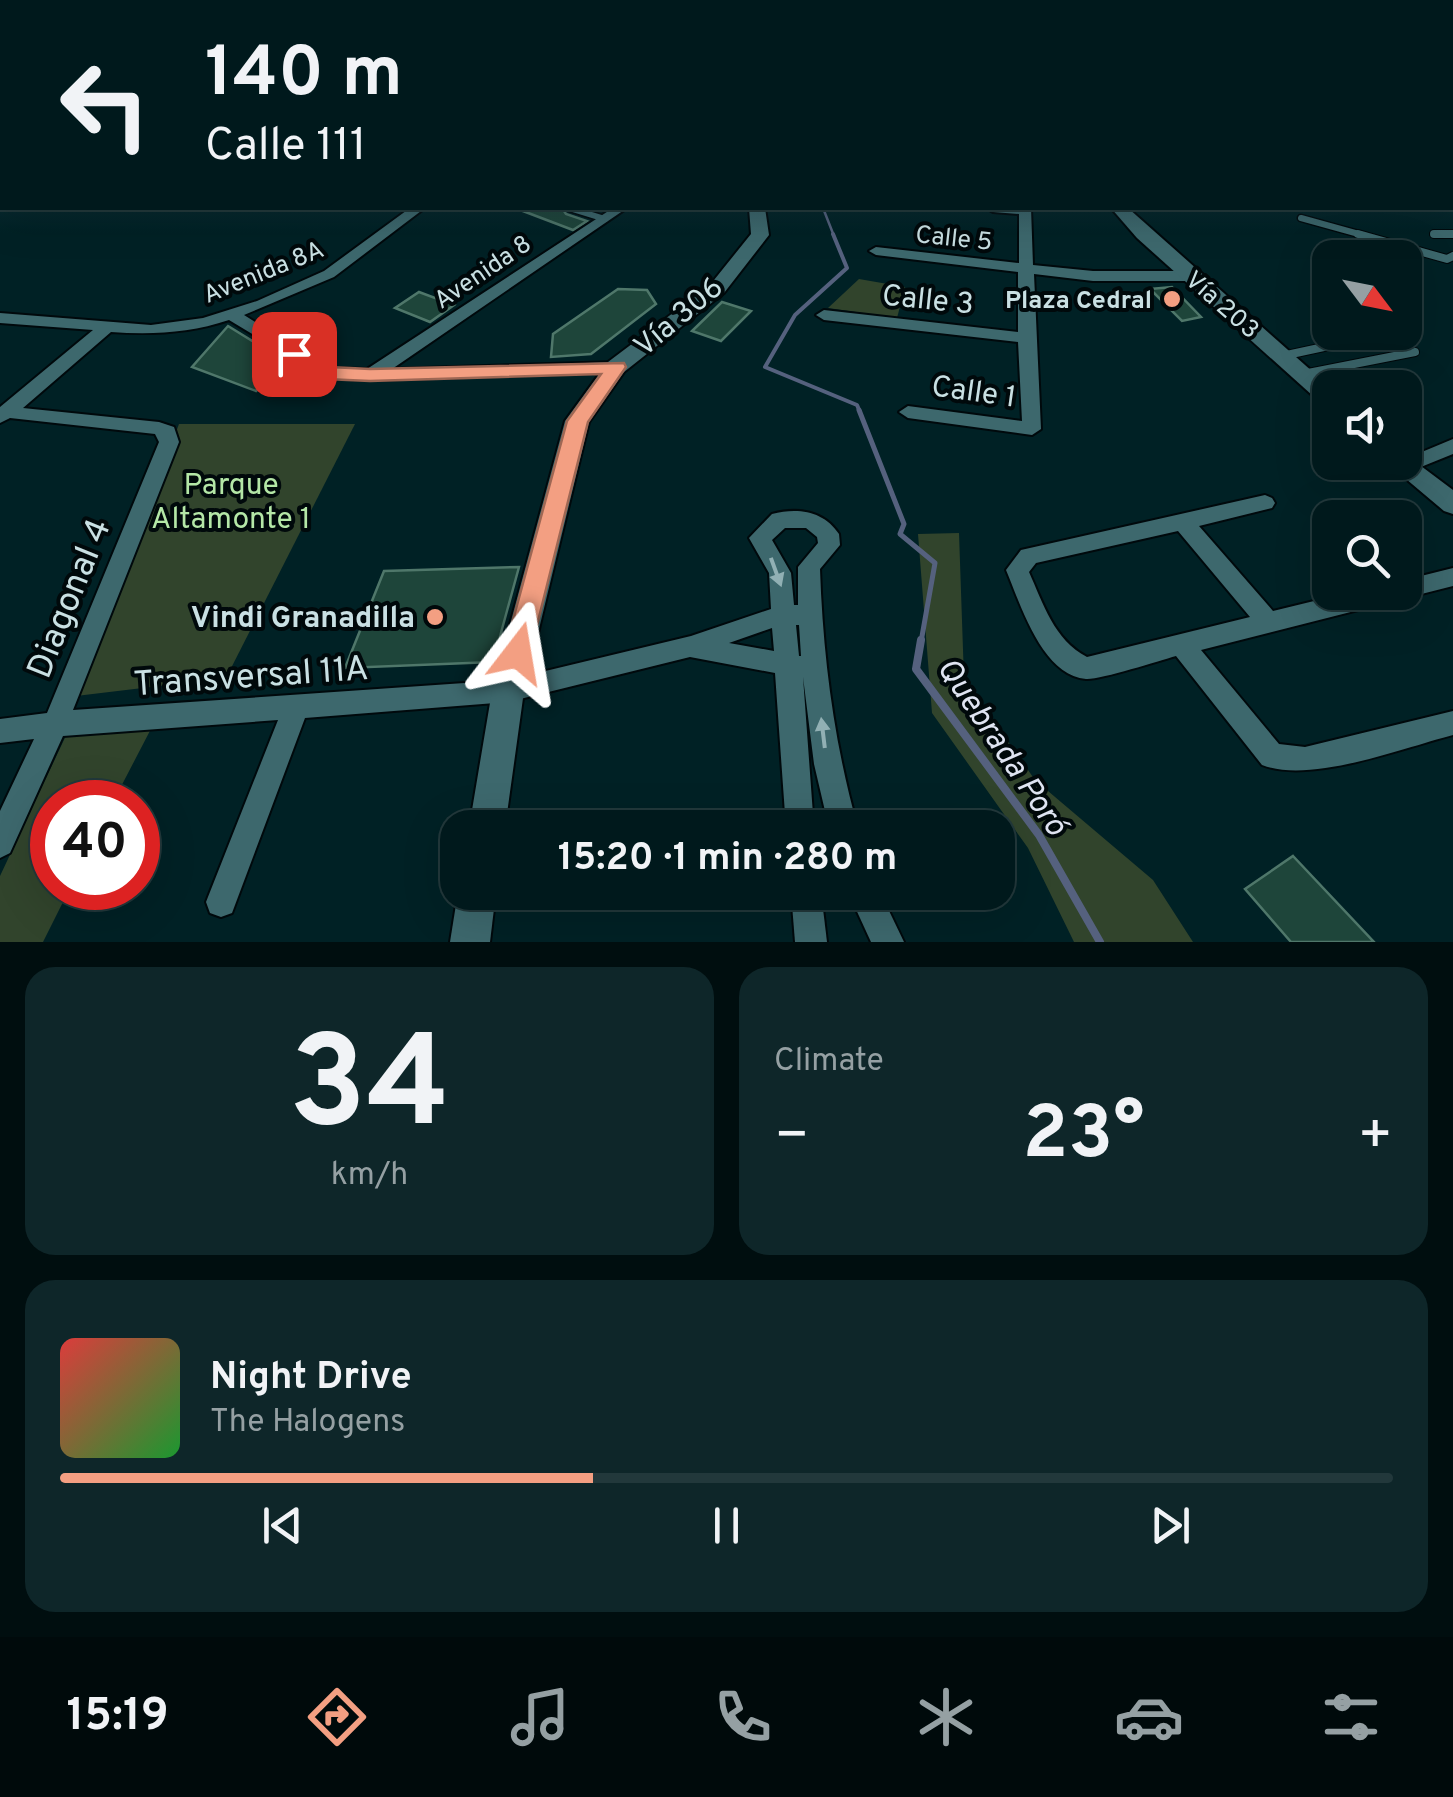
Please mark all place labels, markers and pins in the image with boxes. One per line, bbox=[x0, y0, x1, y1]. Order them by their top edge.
place label: Plaza Cedral bbox=[1005, 286, 1152, 318]
marker: Plaza Cedral bbox=[1161, 288, 1183, 310]
pin bbox=[252, 312, 337, 397]
place label: Vindi Granadilla bbox=[191, 601, 415, 638]
marker: Vindi Granadilla bbox=[424, 606, 446, 628]

